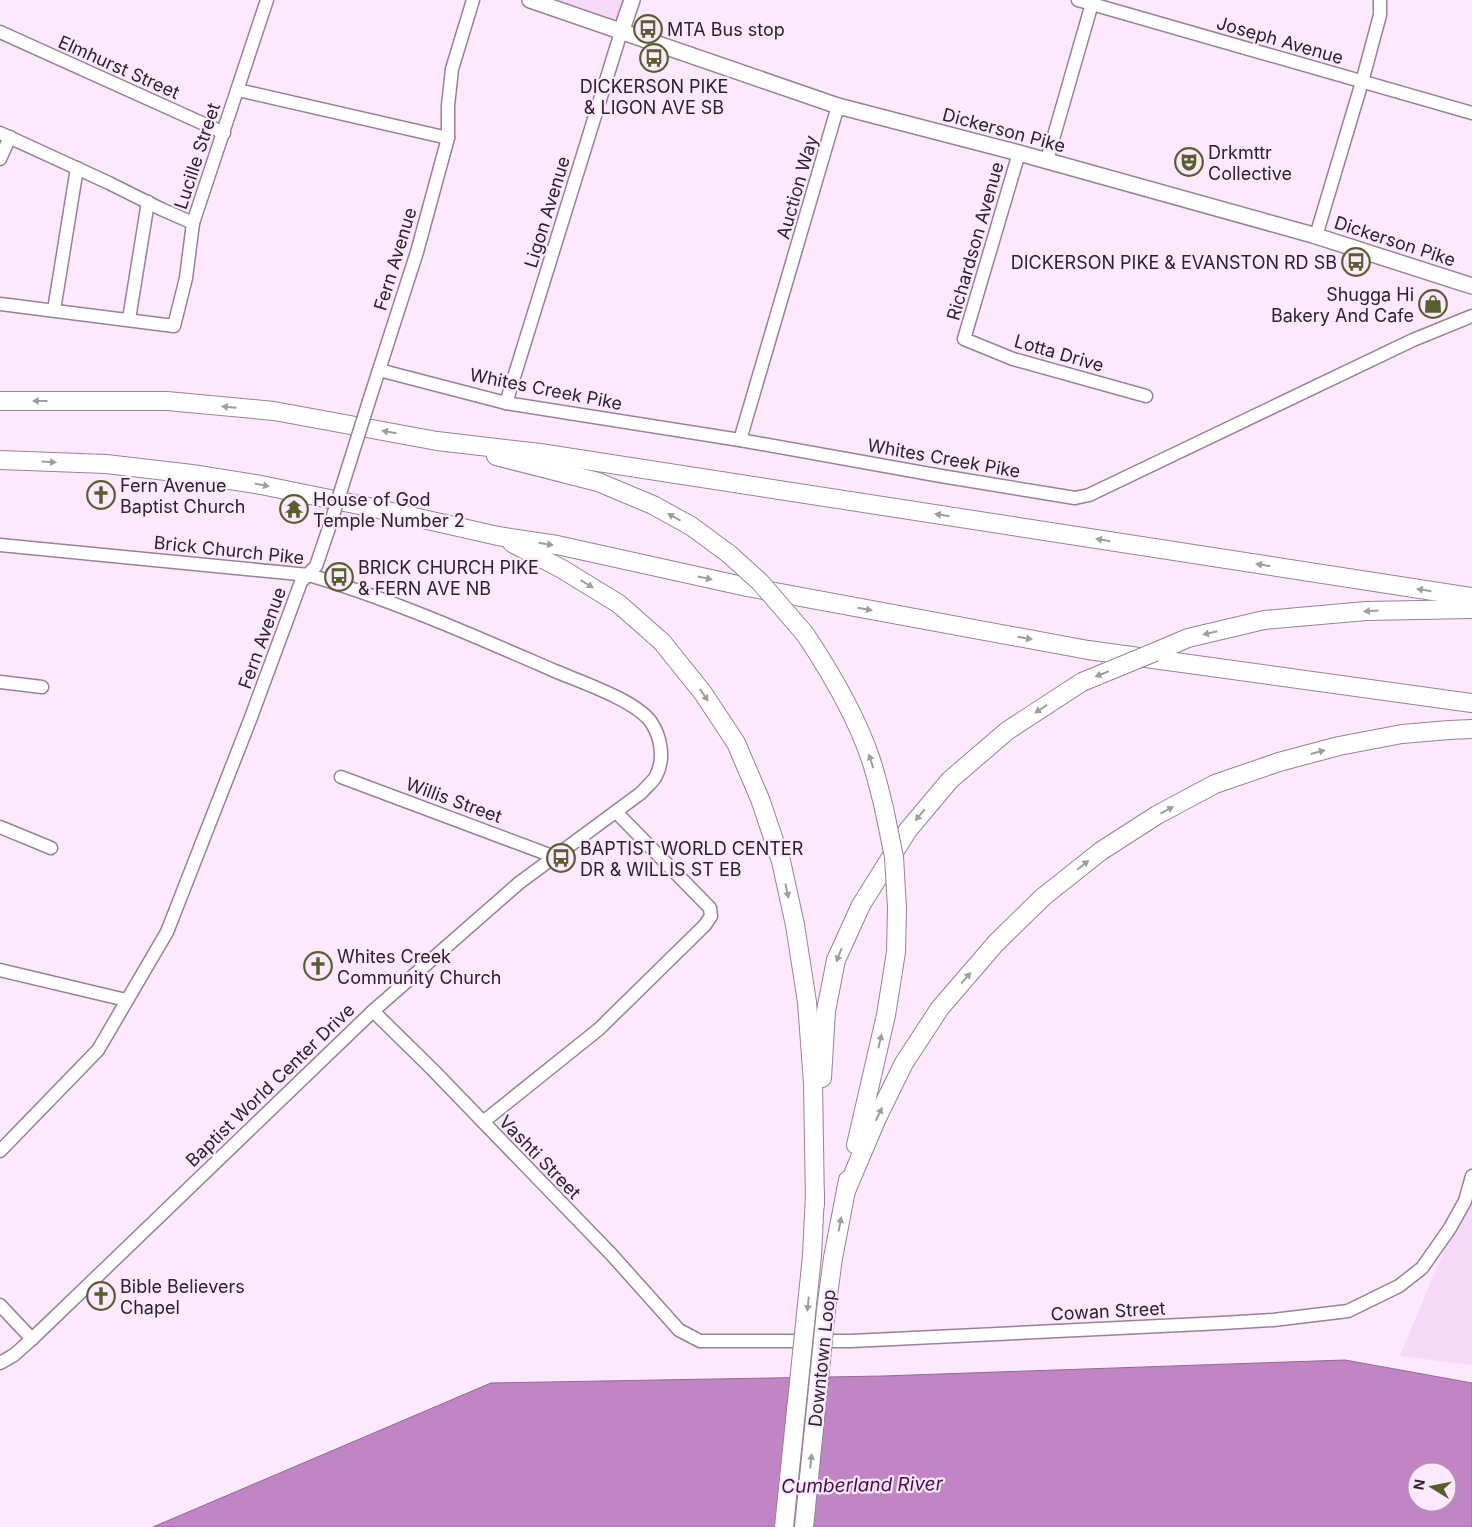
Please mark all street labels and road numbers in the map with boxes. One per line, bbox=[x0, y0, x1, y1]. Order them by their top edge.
street label: Joseph Avenue bbox=[1214, 12, 1346, 68]
street label: Elmhurst Street bbox=[55, 31, 183, 103]
street label: Lucille Street bbox=[170, 100, 224, 212]
street label: Dickerson Pike bbox=[940, 104, 1068, 156]
street label: Auction Way bbox=[772, 133, 822, 241]
street label: Ligon Avenue bbox=[520, 154, 574, 270]
street label: Richardson Avenue bbox=[942, 159, 1008, 323]
street label: Fern Avenue bbox=[369, 205, 421, 313]
street label: Dickerson Pike bbox=[1332, 212, 1458, 270]
street label: Lotta Drive bbox=[1012, 330, 1106, 376]
street label: Whites Creek Pike bbox=[468, 364, 624, 414]
street label: Whites Creek Pike bbox=[866, 434, 1022, 482]
street label: Brick Church Pike bbox=[153, 532, 305, 568]
street label: Fern Avenue bbox=[234, 584, 290, 692]
street label: Willis Street bbox=[403, 773, 505, 827]
street label: Baptist World Center Drive bbox=[182, 999, 358, 1171]
street label: Vashti Street bbox=[495, 1111, 585, 1203]
street label: Downtown Loop bbox=[804, 1288, 840, 1428]
street label: Cowan Street bbox=[1050, 1298, 1166, 1324]

